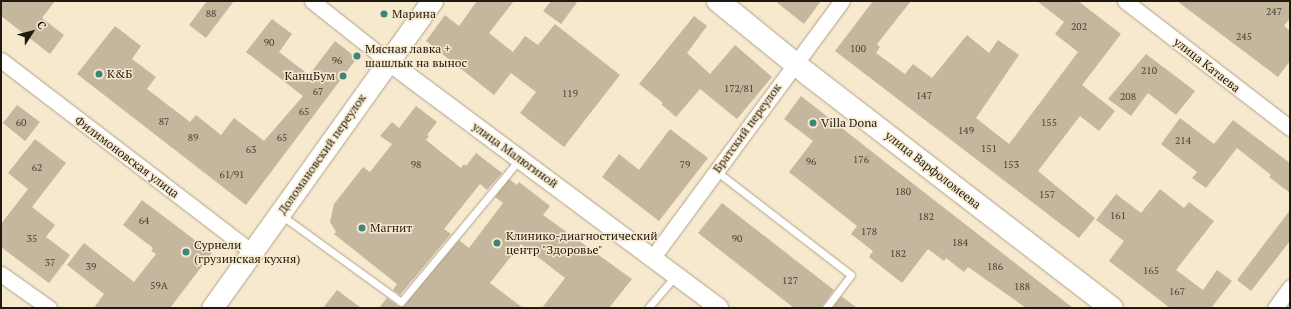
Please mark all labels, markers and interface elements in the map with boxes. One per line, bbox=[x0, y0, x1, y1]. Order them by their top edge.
house number: 247 bbox=[1266, 6, 1282, 18]
place label: Марина bbox=[392, 7, 436, 21]
house number: 88 bbox=[206, 8, 216, 20]
marker: Марина bbox=[379, 9, 389, 19]
north arrow bbox=[12, 12, 52, 52]
text: С bbox=[34, 18, 49, 32]
house number: 202 bbox=[1071, 21, 1087, 33]
house number: 245 bbox=[1236, 31, 1252, 43]
street label: улица Катаева bbox=[1171, 35, 1243, 95]
house number: 90 bbox=[264, 37, 274, 49]
place label: Мясная лавка + шашлык на вынос bbox=[365, 42, 467, 70]
house number: 100 bbox=[850, 43, 866, 55]
marker: Мясная лавка + шашлык на вынос bbox=[352, 51, 362, 61]
house number: 96 bbox=[332, 55, 342, 67]
house number: 210 bbox=[1141, 65, 1157, 77]
place label: К&Б bbox=[107, 67, 132, 81]
marker: К&Б bbox=[94, 69, 104, 79]
place label: КанцБум bbox=[284, 69, 335, 83]
marker: КанцБум bbox=[338, 71, 348, 81]
street label: Братский переулок bbox=[710, 80, 784, 176]
house number: 172/81 bbox=[724, 83, 754, 95]
house number: 67 bbox=[313, 86, 323, 98]
house number: 119 bbox=[562, 88, 578, 100]
house number: 147 bbox=[916, 90, 932, 102]
street label: Доломановский переулок bbox=[275, 91, 369, 217]
house number: 208 bbox=[1120, 91, 1136, 103]
house number: 65 bbox=[299, 106, 309, 118]
street label: Филимоновская улица bbox=[72, 113, 182, 201]
house number: 87 bbox=[159, 116, 169, 128]
place label: Villa Dona bbox=[821, 116, 877, 130]
house number: 60 bbox=[16, 117, 26, 129]
house number: 155 bbox=[1041, 117, 1057, 129]
marker: Villa Dona bbox=[808, 118, 818, 128]
street label: улица Малюгиной bbox=[469, 119, 561, 191]
house number: 149 bbox=[958, 125, 974, 137]
street label: улица Варфоломеева bbox=[882, 128, 984, 212]
house number: 89 bbox=[188, 132, 198, 144]
house number: 65 bbox=[277, 132, 287, 144]
house number: 214 bbox=[1175, 135, 1191, 147]
house number: 151 bbox=[981, 143, 997, 155]
house number: 63 bbox=[246, 144, 256, 156]
house number: 176 bbox=[853, 154, 869, 166]
house number: 96 bbox=[806, 156, 816, 168]
house number: 98 bbox=[411, 159, 421, 171]
house number: 79 bbox=[680, 159, 690, 171]
house number: 153 bbox=[1003, 159, 1019, 171]
house number: 62 bbox=[32, 162, 42, 174]
house number: 61/91 bbox=[220, 169, 244, 181]
house number: 180 bbox=[895, 186, 911, 198]
house number: 157 bbox=[1039, 189, 1055, 201]
house number: 161 bbox=[1110, 210, 1126, 222]
house number: 182 bbox=[918, 211, 934, 223]
house number: 64 bbox=[139, 215, 149, 227]
place label: Магнит bbox=[370, 221, 412, 235]
marker: Магнит bbox=[357, 223, 367, 233]
house number: 178 bbox=[861, 226, 877, 238]
place label: Клинико-диагностический центр "Здоровье" bbox=[506, 229, 658, 257]
house number: 35 bbox=[27, 233, 37, 245]
house number: 90 bbox=[732, 233, 742, 245]
marker: Клинико-диагностический центр "Здоровье" bbox=[491, 237, 503, 249]
house number: 184 bbox=[952, 237, 968, 249]
place label: Сурнели (грузинская кухня) bbox=[194, 238, 300, 266]
marker: Сурнели (грузинская кухня) bbox=[181, 247, 191, 257]
house number: 182 bbox=[890, 248, 906, 260]
house number: 37 bbox=[45, 257, 55, 269]
house number: 39 bbox=[86, 261, 96, 273]
house number: 186 bbox=[987, 261, 1003, 273]
house number: 165 bbox=[1143, 265, 1159, 277]
house number: 127 bbox=[782, 275, 798, 287]
house number: 59А bbox=[150, 280, 168, 292]
house number: 188 bbox=[1014, 281, 1030, 293]
house number: 167 bbox=[1169, 286, 1185, 298]

